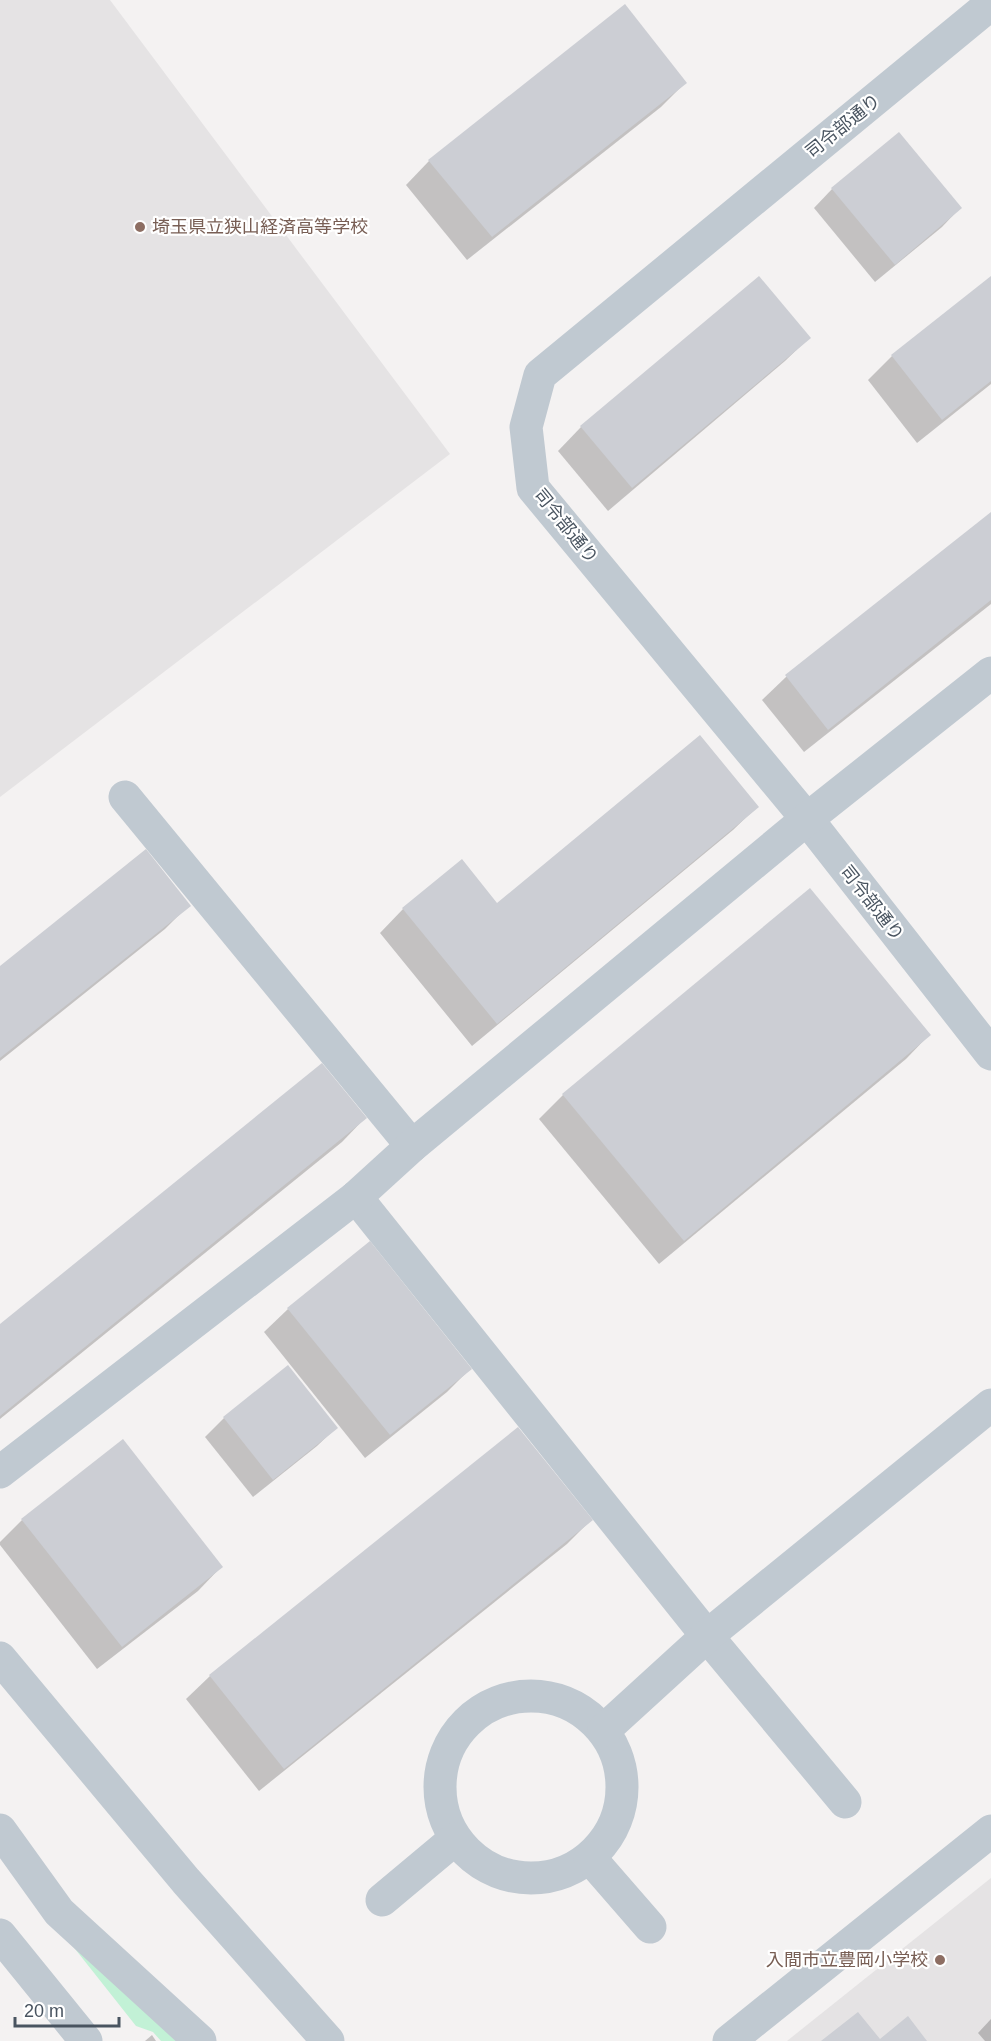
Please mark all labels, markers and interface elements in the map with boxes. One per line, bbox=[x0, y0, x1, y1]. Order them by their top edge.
street label: 司令部通り bbox=[802, 90, 884, 162]
place label: 埼玉県立狭山経済高等学校 bbox=[152, 217, 368, 237]
marker: 埼玉県立狭山経済高等学校 bbox=[133, 220, 147, 234]
street label: 司令部通り bbox=[530, 485, 602, 567]
street label: 司令部通り bbox=[836, 861, 908, 945]
place label: 入間市立豊岡小学校 bbox=[766, 1950, 928, 1970]
marker: 入間市立豊岡小学校 bbox=[933, 1953, 947, 1967]
scale bar bbox=[15, 1990, 118, 2028]
text: 20 m bbox=[24, 2001, 64, 2021]

